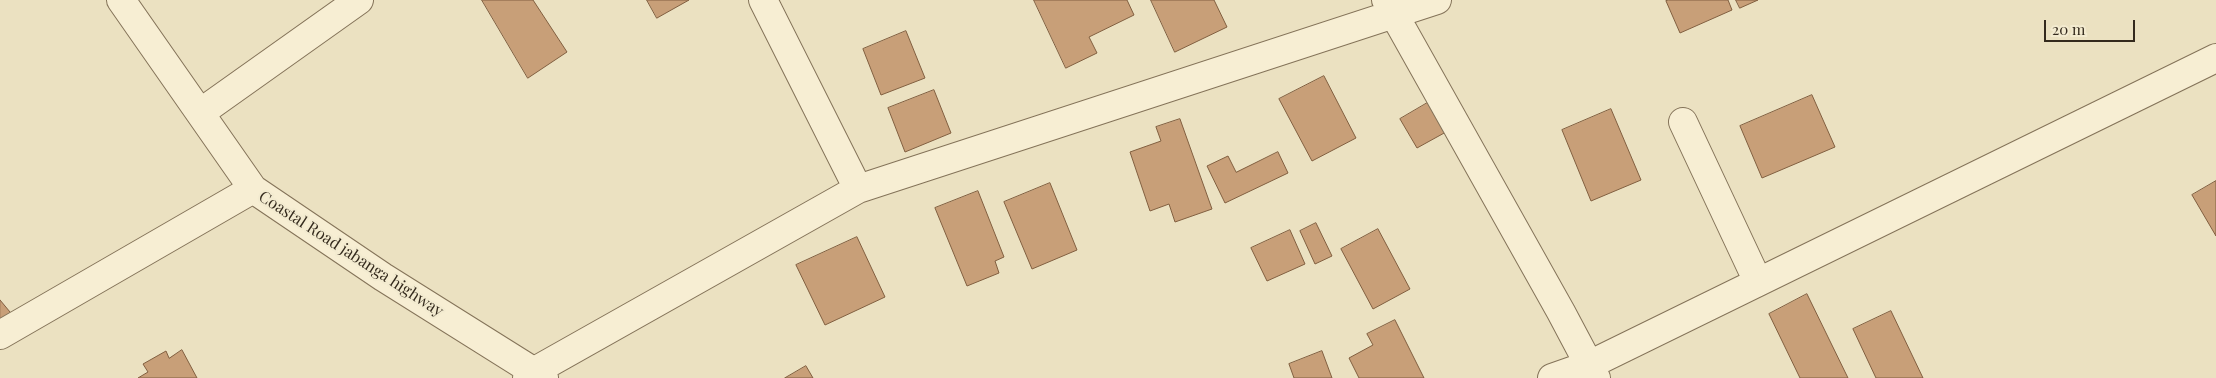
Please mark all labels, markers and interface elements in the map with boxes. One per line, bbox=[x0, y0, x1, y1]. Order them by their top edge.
scale bar bbox=[2046, 10, 2137, 42]
text: 20 m bbox=[2052, 19, 2085, 39]
street label: Coastal Road jabanga highway bbox=[255, 187, 447, 321]

